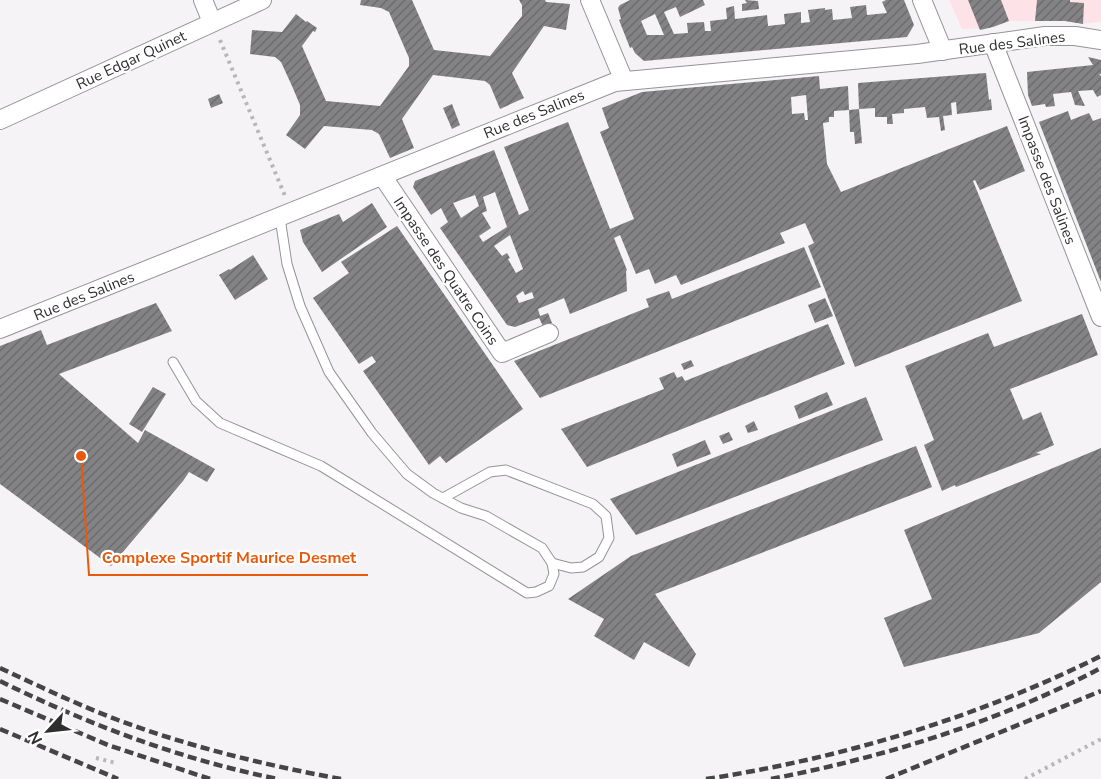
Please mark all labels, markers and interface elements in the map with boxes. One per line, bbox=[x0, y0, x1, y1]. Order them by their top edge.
street label: Rue Edgar Quinet bbox=[73, 26, 190, 94]
street label: Rue des Salines bbox=[958, 27, 1066, 59]
street label: Rue des Salines bbox=[481, 85, 587, 143]
street label: Impasse des Salines bbox=[1013, 113, 1081, 247]
street label: Impasse des Quatre Coins bbox=[389, 193, 503, 349]
street label: Rue des Salines bbox=[31, 267, 137, 325]
callout: Complexe Sportif Maurice Desmet bbox=[89, 541, 368, 575]
text: Complexe Sportif Maurice Desmet bbox=[102, 547, 357, 569]
north arrow bbox=[18, 701, 78, 761]
text: N bbox=[23, 727, 48, 748]

